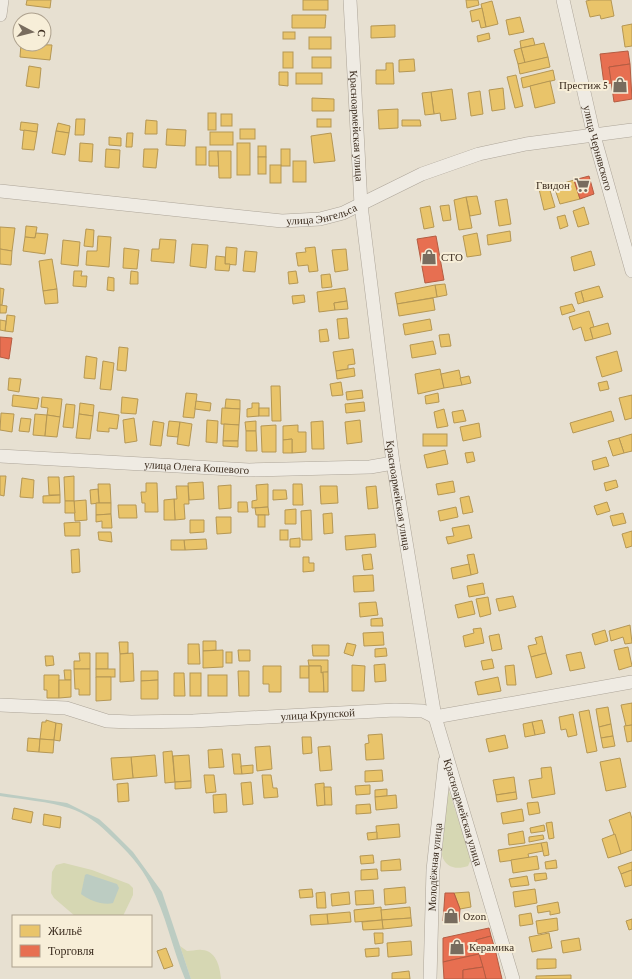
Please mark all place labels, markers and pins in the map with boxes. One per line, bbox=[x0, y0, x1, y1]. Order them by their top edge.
shop icon: Престиж 5 bbox=[611, 76, 629, 94]
place label: Престиж 5 bbox=[559, 79, 608, 91]
supermarket icon: Гвидон bbox=[573, 176, 591, 194]
place label: Гвидон bbox=[536, 179, 570, 191]
shop icon: СТО bbox=[420, 248, 438, 266]
place label: СТО bbox=[441, 251, 463, 263]
shop icon: Ozon bbox=[442, 907, 460, 925]
place label: Ozon bbox=[463, 910, 486, 922]
shop icon: Керамика bbox=[448, 938, 466, 956]
place label: Керамика bbox=[469, 941, 514, 953]

